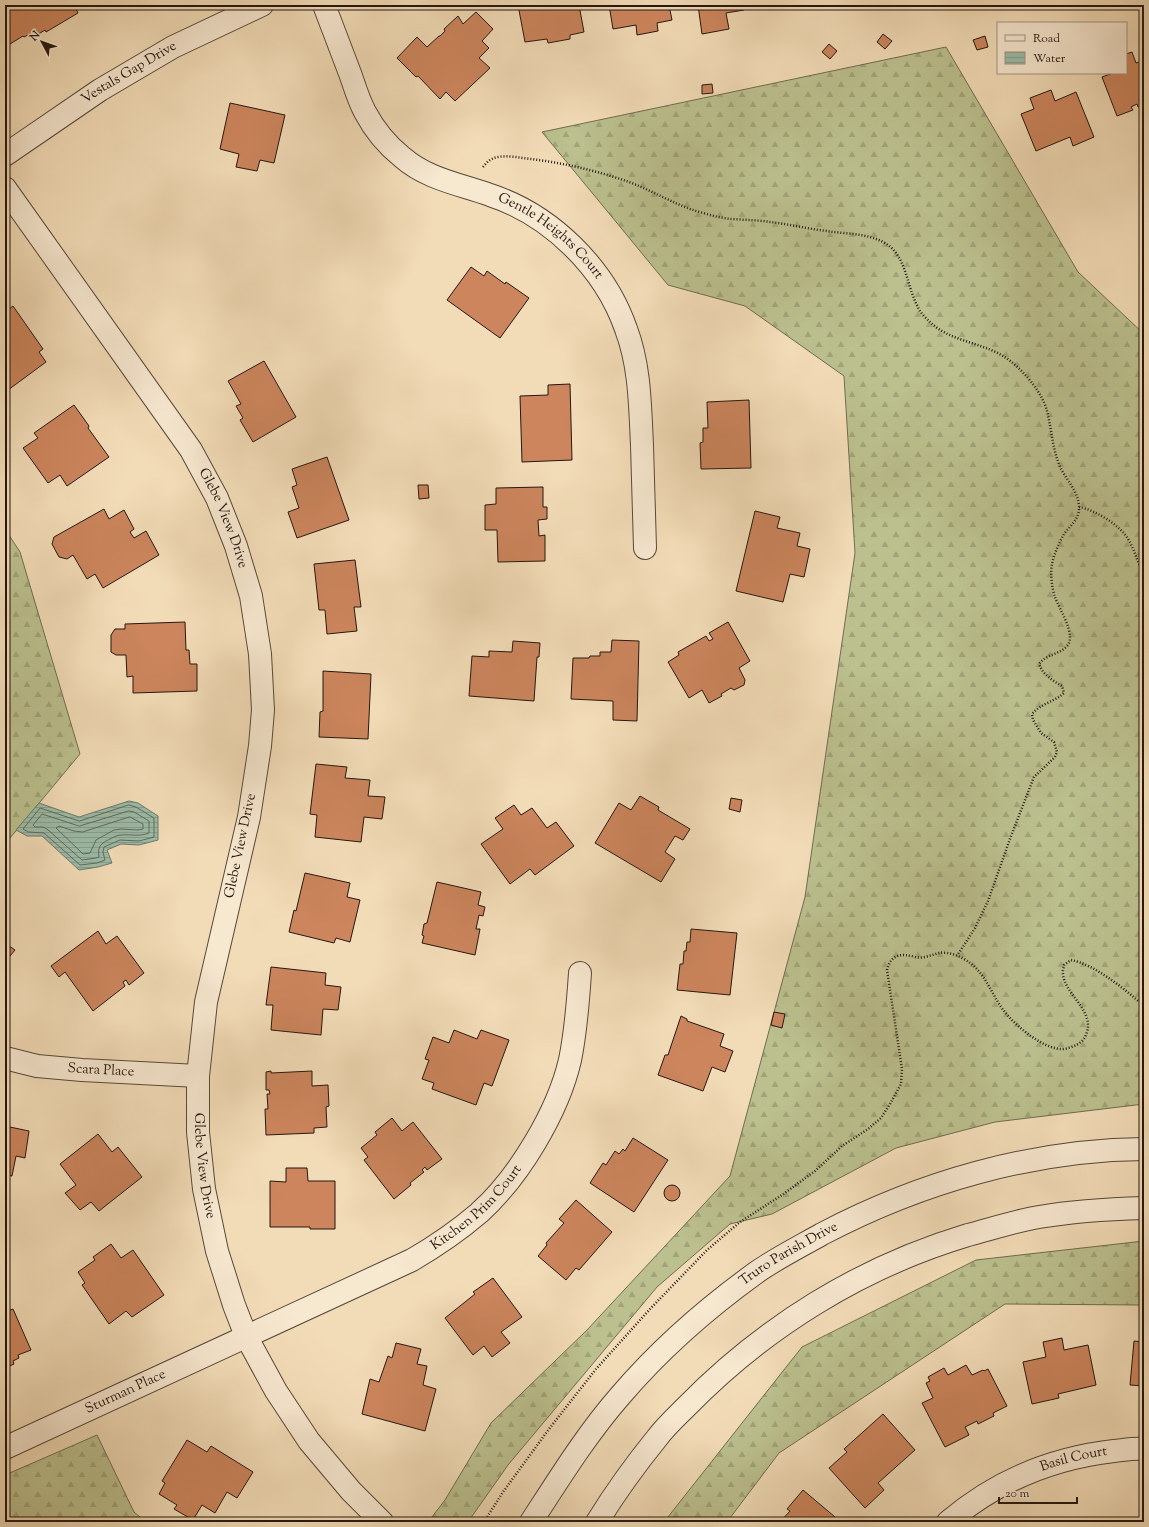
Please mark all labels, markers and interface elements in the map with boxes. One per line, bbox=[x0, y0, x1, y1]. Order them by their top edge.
north arrow bbox=[22, 22, 62, 62]
legend bbox=[997, 22, 1127, 74]
text: N bbox=[26, 27, 44, 45]
text: Road bbox=[1033, 30, 1060, 48]
street label: Vestals Gap Drive bbox=[78, 37, 181, 110]
text: Water bbox=[1033, 50, 1066, 68]
street label: Gentle Heights Court bbox=[494, 189, 608, 284]
street label: Glebe View Drive bbox=[193, 465, 252, 571]
street label: Glebe View Drive bbox=[220, 792, 262, 900]
street label: Scara Place bbox=[67, 1059, 135, 1083]
street label: Glebe View Drive bbox=[188, 1113, 220, 1221]
street label: Kitchen Prim Court bbox=[427, 1161, 527, 1256]
street label: Truro Parish Drive bbox=[735, 1217, 841, 1291]
street label: Sturman Place bbox=[82, 1365, 169, 1419]
street label: Basil Court bbox=[1037, 1442, 1109, 1477]
scale bar bbox=[999, 1479, 1077, 1505]
text: 20 m bbox=[1005, 1485, 1030, 1503]

